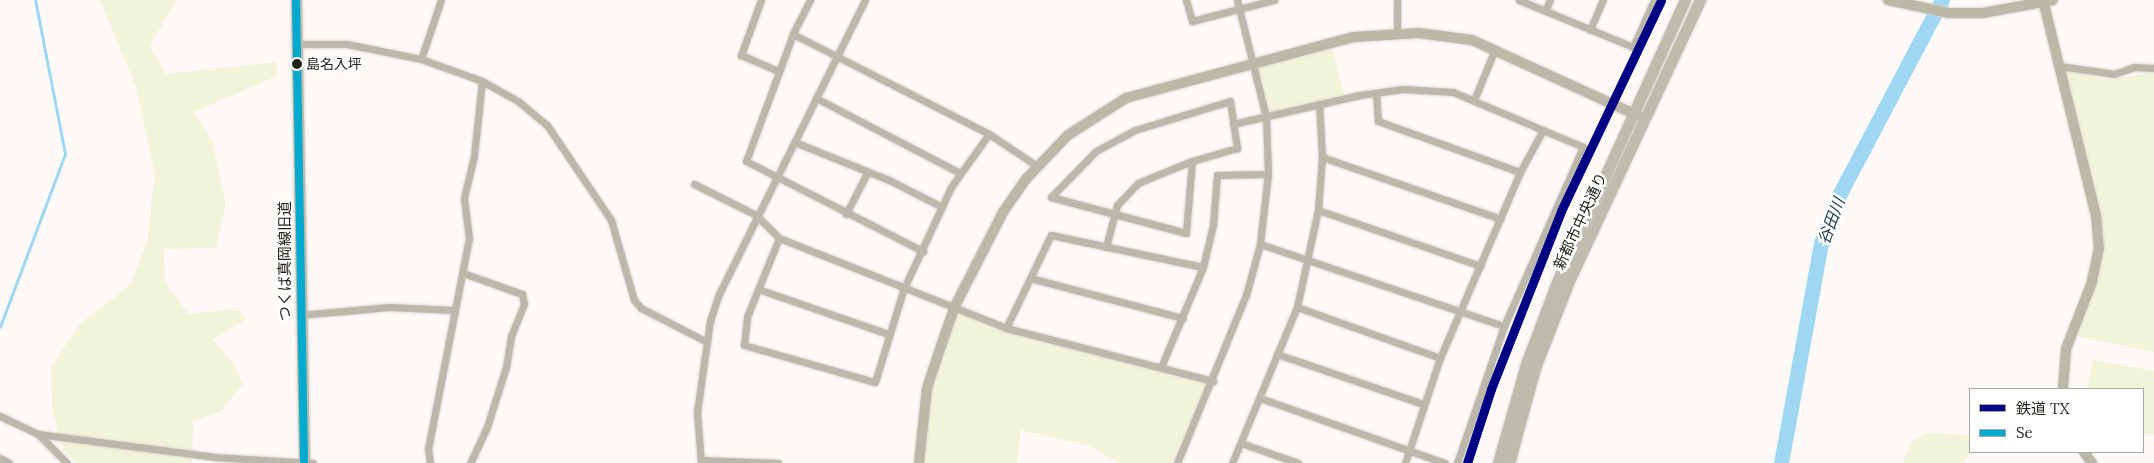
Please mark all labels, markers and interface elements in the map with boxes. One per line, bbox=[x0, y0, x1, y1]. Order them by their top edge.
place label: 島名入坪 bbox=[306, 56, 362, 72]
marker: 島名入坪 bbox=[292, 59, 302, 69]
street label: 新都市中央通り bbox=[1550, 170, 1610, 272]
water label: 谷田川 bbox=[1814, 195, 1848, 247]
street label: つくば真岡線旧道 bbox=[276, 201, 294, 321]
legend bbox=[1969, 388, 2144, 453]
text: 鉄道 TX bbox=[2016, 399, 2070, 418]
text: Se bbox=[2016, 423, 2033, 442]

